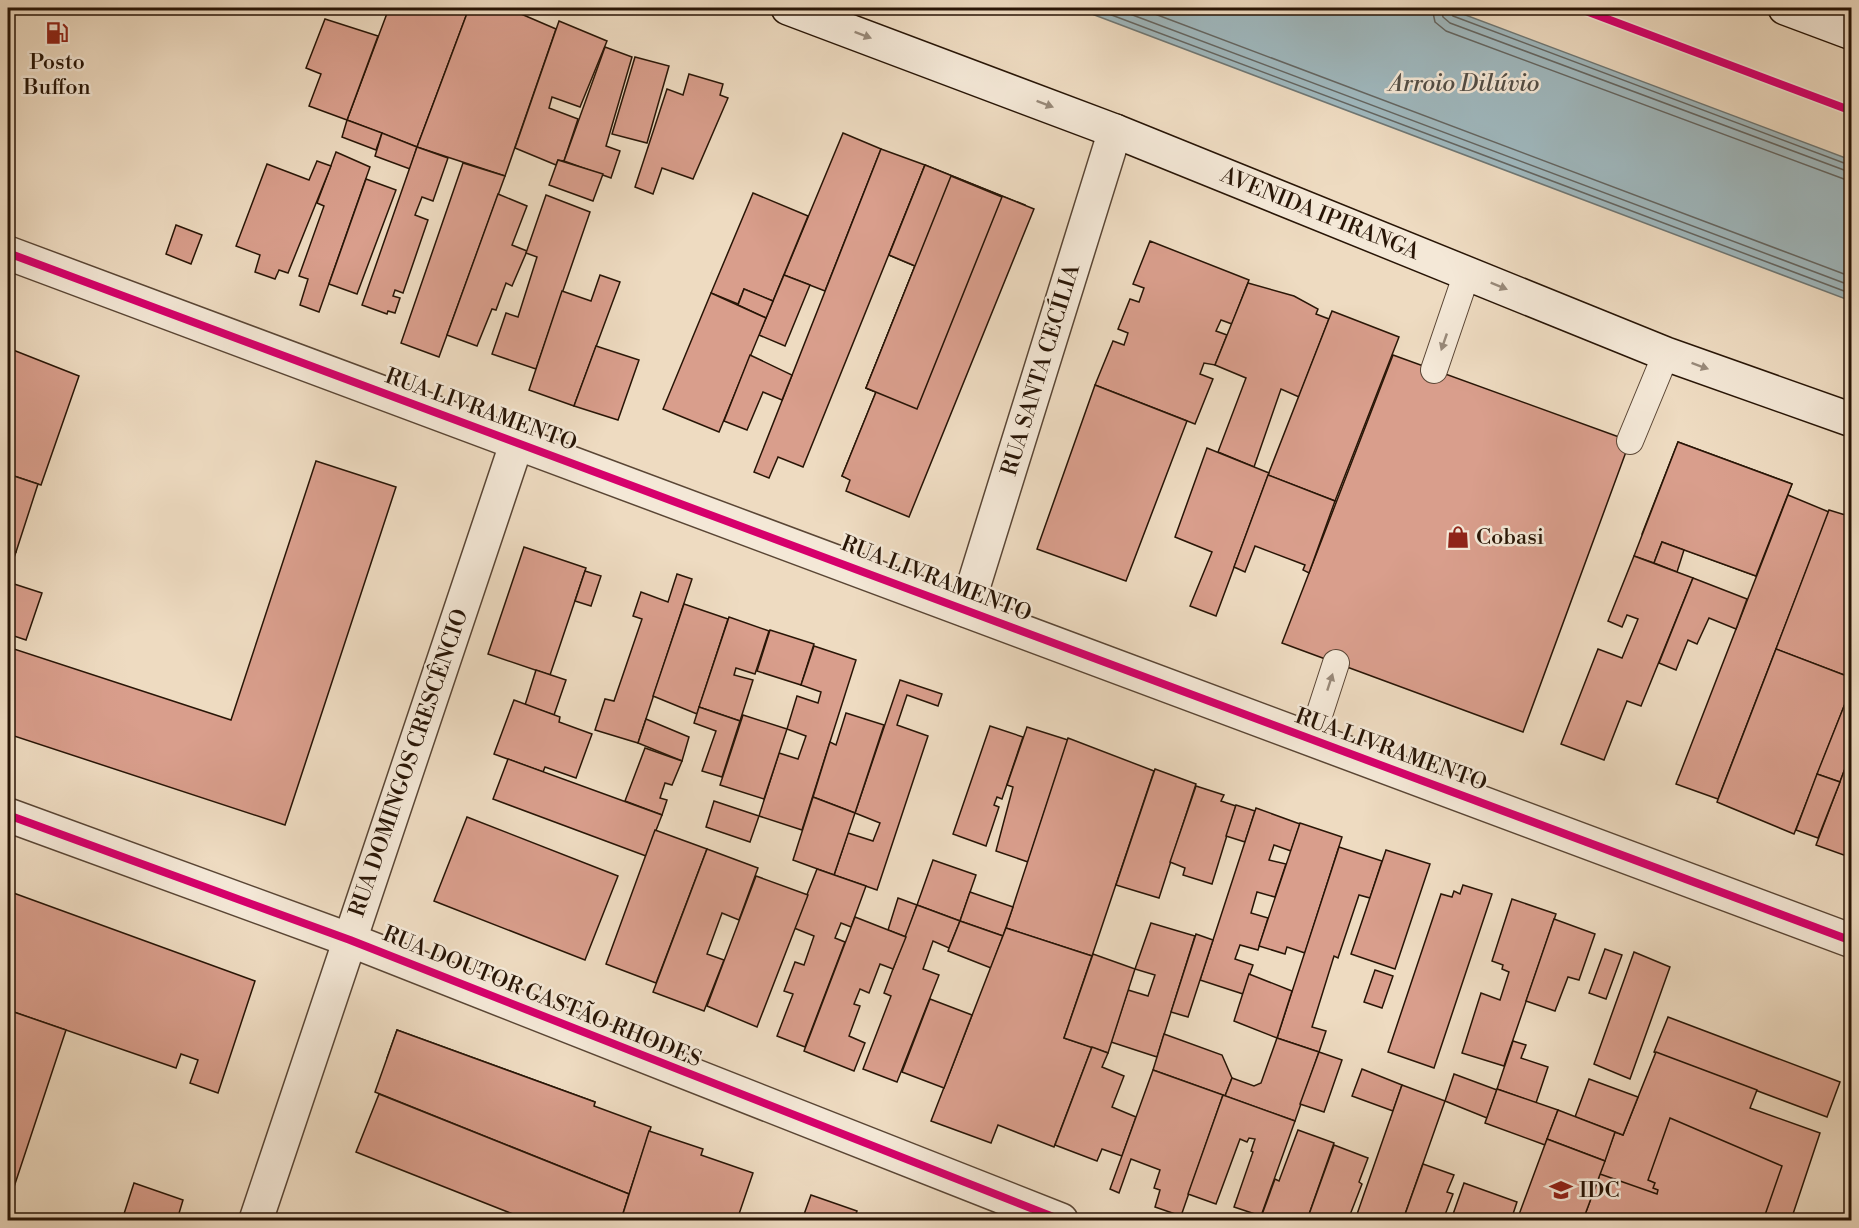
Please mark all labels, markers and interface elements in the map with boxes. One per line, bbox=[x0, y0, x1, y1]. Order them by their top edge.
fuel station icon: Posto Buffon bbox=[44, 20, 70, 46]
one-way arrow bbox=[854, 31, 872, 41]
place label: Posto Buffon bbox=[22, 49, 91, 101]
water label: Arroio Dilúvio bbox=[1386, 69, 1539, 99]
one-way arrow bbox=[1036, 100, 1054, 110]
street label: AVENIDA IPIRANGA bbox=[1216, 161, 1424, 267]
street label: RUA SANTA CECÍLIA bbox=[995, 260, 1086, 479]
one-way arrow bbox=[1490, 282, 1508, 291]
one-way arrow bbox=[1439, 333, 1448, 351]
one-way arrow bbox=[1691, 362, 1709, 372]
street label: RUA LIVRAMENTO bbox=[381, 363, 581, 457]
shop icon: Cobasi bbox=[1445, 524, 1471, 550]
place label: Cobasi bbox=[1476, 524, 1544, 551]
street label: RUA LIVRAMENTO bbox=[837, 530, 1035, 628]
street label: RUA DOMINGOS CRESCÊNCIO bbox=[343, 605, 474, 920]
one-way arrow bbox=[1326, 673, 1335, 691]
street label: RUA LIVRAMENTO bbox=[1291, 703, 1491, 797]
street label: RUA DOUTOR GASTÃO RHODES bbox=[379, 920, 706, 1073]
school or university icon: IDC bbox=[1548, 1177, 1574, 1203]
place label: IDC bbox=[1579, 1177, 1620, 1204]

